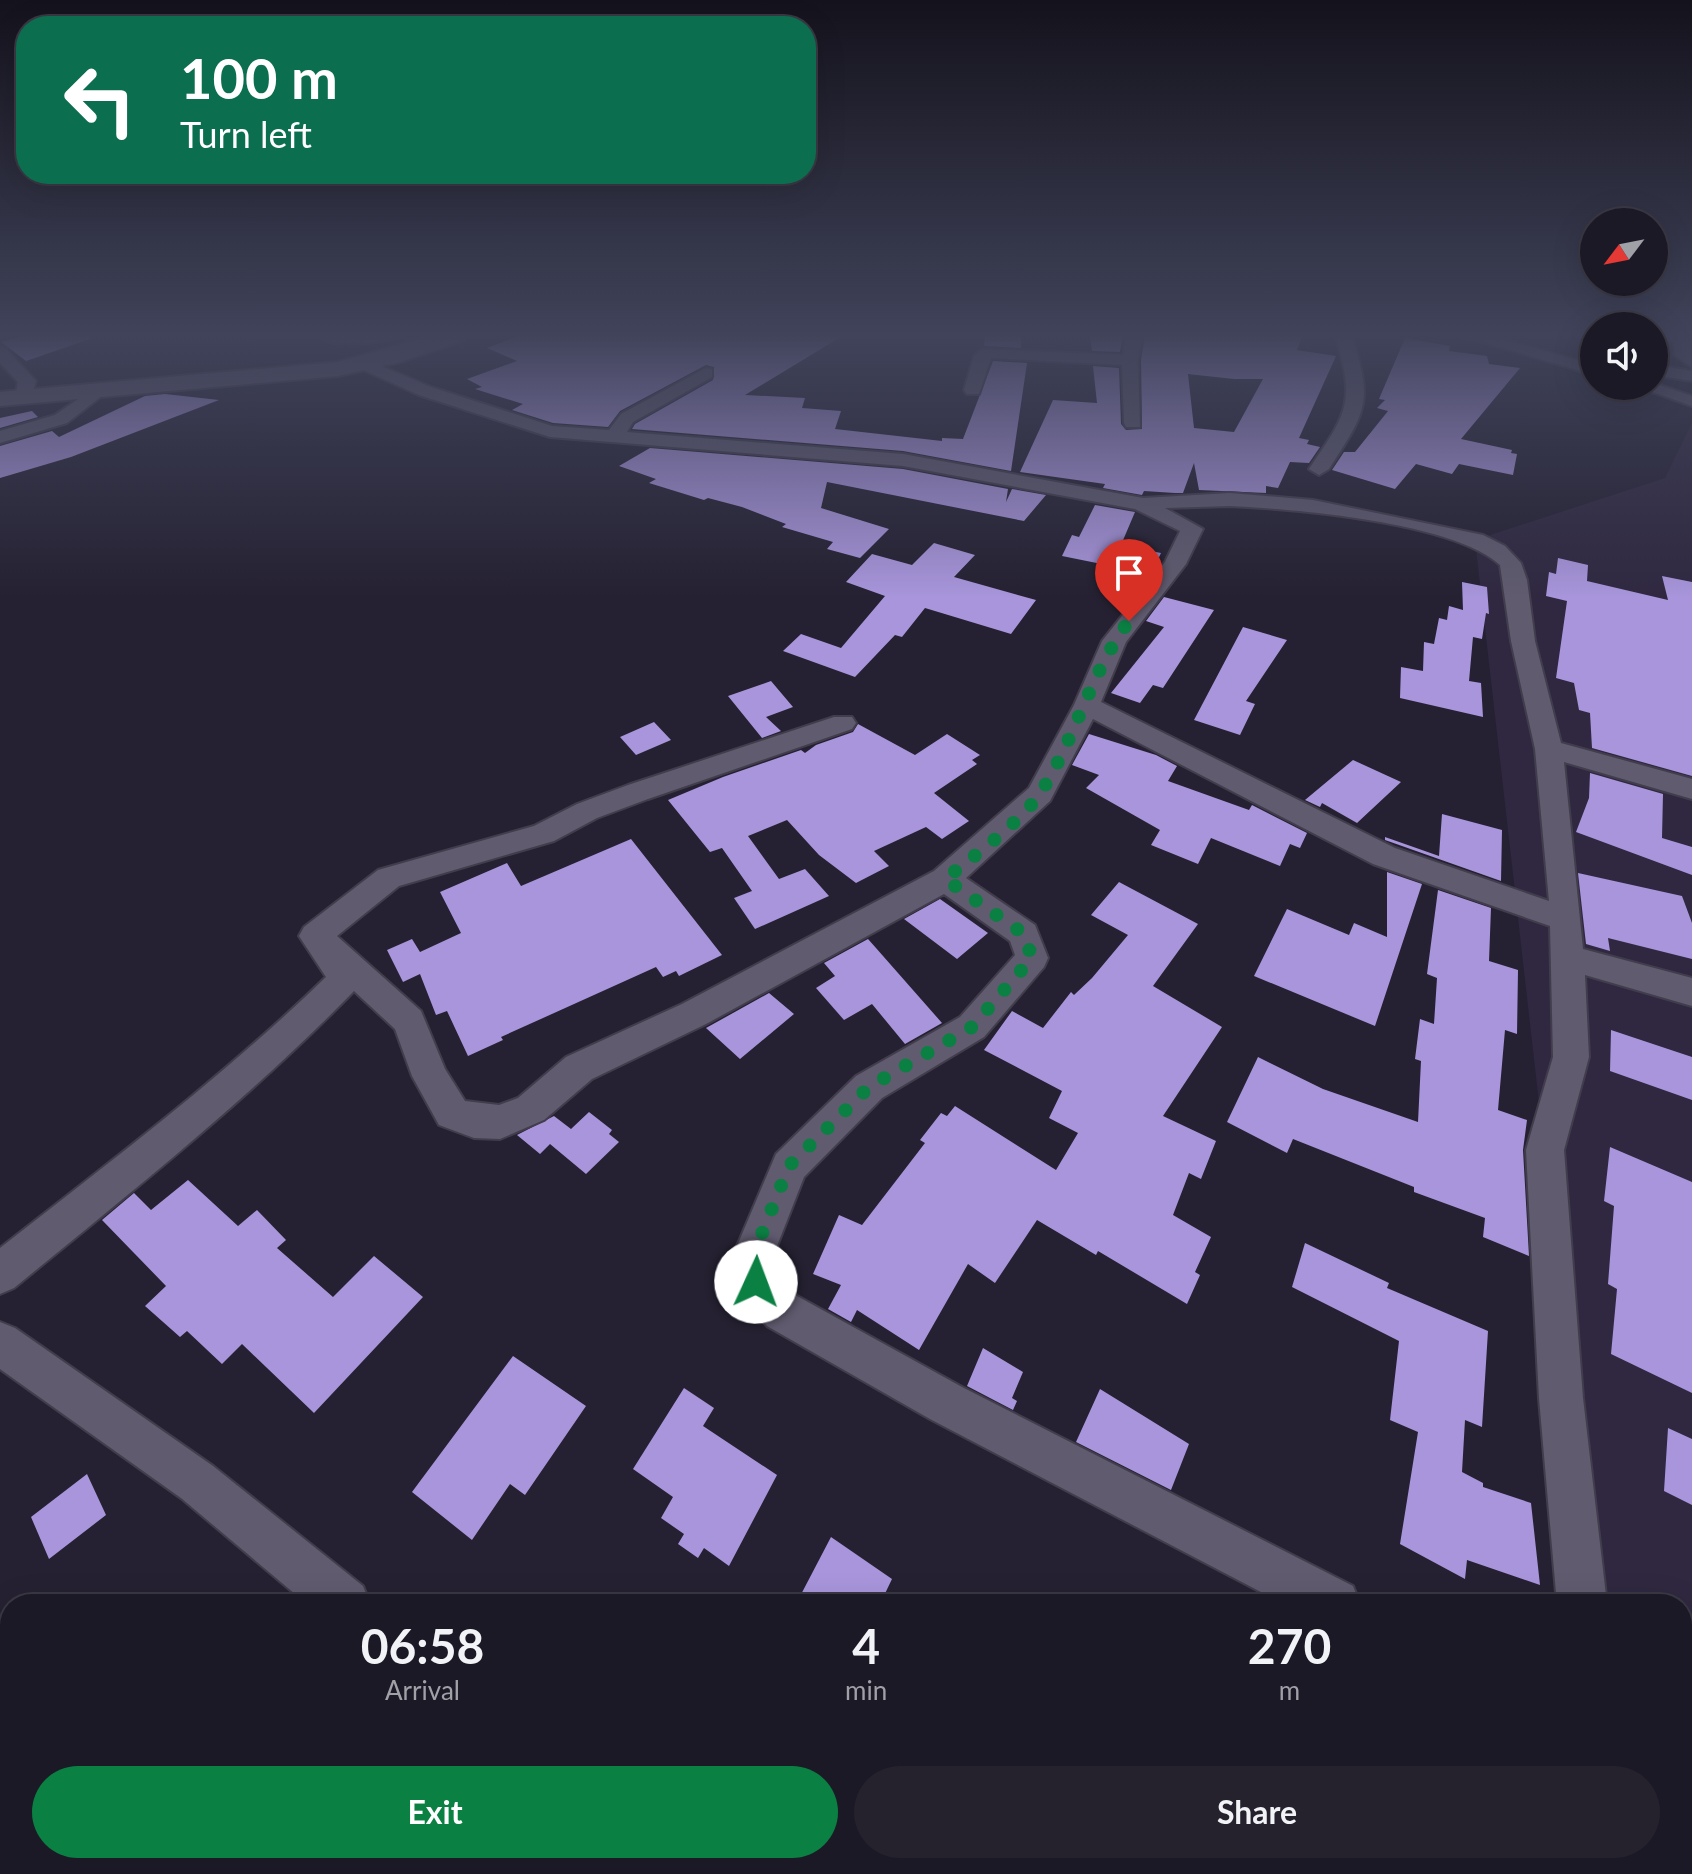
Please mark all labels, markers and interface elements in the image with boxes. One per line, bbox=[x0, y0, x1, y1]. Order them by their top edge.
text: 100 m bbox=[180, 44, 338, 111]
icon: left bbox=[48, 48, 152, 152]
text: Turn left bbox=[180, 112, 312, 156]
north arrow bbox=[1580, 208, 1668, 296]
map controls bbox=[1580, 208, 1668, 400]
button: sound bbox=[1580, 312, 1668, 400]
pin bbox=[1095, 539, 1163, 621]
icon: arrive bbox=[1107, 551, 1151, 595]
position arrow bbox=[714, 1240, 798, 1324]
text: 06:58 bbox=[361, 1617, 484, 1674]
text: 4 bbox=[852, 1617, 880, 1674]
text: 270 bbox=[1248, 1617, 1331, 1674]
text: Arrival bbox=[385, 1674, 460, 1706]
text: min bbox=[845, 1674, 887, 1706]
text: m bbox=[1279, 1674, 1300, 1706]
button: Exit bbox=[32, 1766, 838, 1858]
button: Share bbox=[854, 1766, 1660, 1858]

